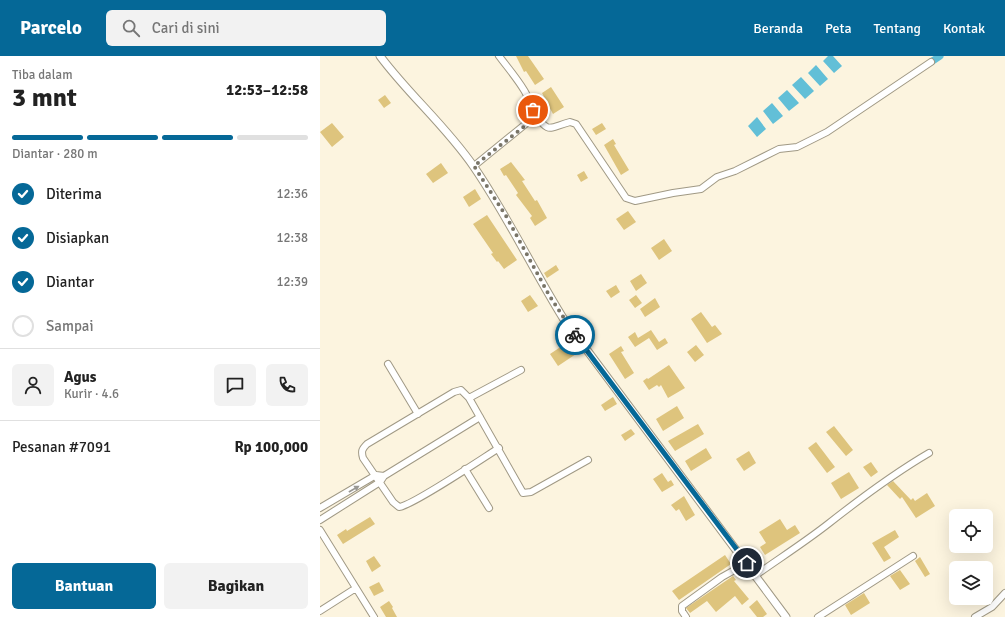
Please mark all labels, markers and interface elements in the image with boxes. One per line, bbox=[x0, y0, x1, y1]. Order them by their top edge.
search box bbox=[106, 10, 386, 46]
text: Parcelo bbox=[20, 16, 82, 40]
icon: search bbox=[120, 17, 142, 39]
text: Cari di sini bbox=[152, 19, 220, 37]
text: Beranda bbox=[753, 20, 803, 37]
text: Peta bbox=[825, 20, 852, 37]
text: Tentang bbox=[874, 20, 921, 37]
text: Kontak bbox=[943, 20, 985, 37]
text: Tiba dalam bbox=[12, 67, 73, 83]
text: 12:53–12:58 bbox=[226, 81, 308, 99]
text: 3 mnt bbox=[12, 82, 77, 114]
pin bbox=[516, 93, 550, 127]
icon: bag bbox=[522, 99, 544, 121]
text: Diantar · 280 m bbox=[12, 146, 98, 162]
icon: check bbox=[12, 183, 34, 205]
text: Diterima bbox=[46, 185, 102, 203]
text: 12:36 bbox=[276, 186, 308, 202]
icon: check bbox=[12, 227, 34, 249]
text: Disiapkan bbox=[46, 229, 109, 247]
text: 12:38 bbox=[276, 230, 308, 246]
icon: check bbox=[12, 271, 34, 293]
text: Diantar bbox=[46, 273, 94, 291]
text: 12:39 bbox=[276, 274, 308, 290]
courier bbox=[555, 315, 595, 355]
text: Sampai bbox=[46, 317, 94, 335]
icon: bike bbox=[564, 324, 586, 346]
button: person bbox=[12, 364, 54, 406]
button: chat bbox=[214, 364, 256, 406]
button: phone bbox=[266, 364, 308, 406]
text: Agus bbox=[64, 368, 96, 386]
text: Kurir · 4.6 bbox=[64, 386, 119, 402]
text: Pesanan #7091 bbox=[12, 438, 111, 456]
text: Rp 100,000 bbox=[234, 438, 308, 456]
one-way arrow bbox=[348, 485, 360, 492]
map controls bbox=[949, 509, 993, 605]
button: locate bbox=[949, 509, 993, 553]
pin bbox=[730, 546, 764, 580]
icon: home bbox=[736, 552, 758, 574]
button: layers bbox=[949, 561, 993, 605]
button: Bantuan bbox=[12, 563, 156, 609]
button: Bagikan bbox=[164, 563, 308, 609]

